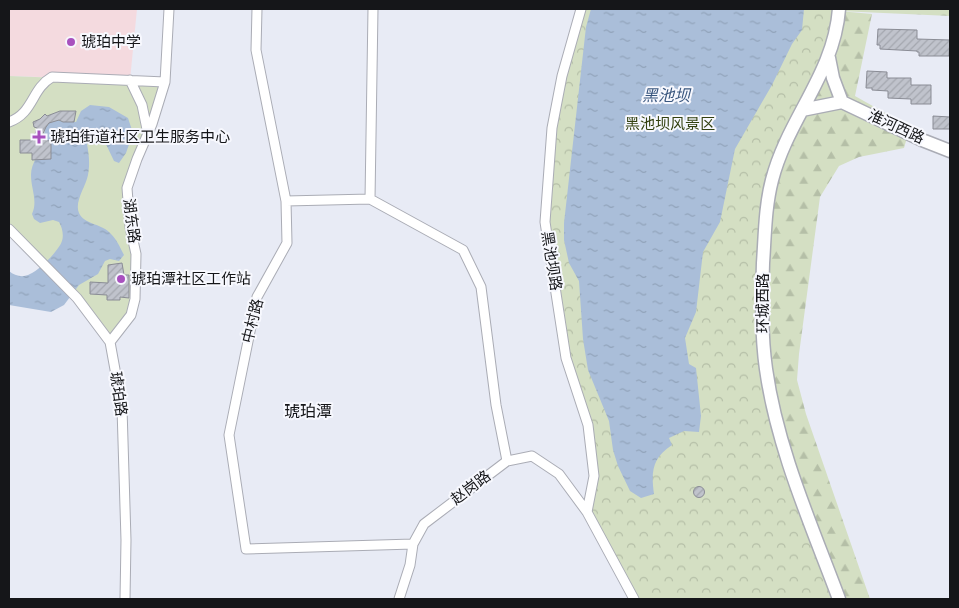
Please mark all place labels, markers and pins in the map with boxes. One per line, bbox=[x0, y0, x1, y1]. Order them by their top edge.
place label: 琥珀中学 bbox=[81, 33, 141, 52]
marker: 琥珀中学 bbox=[65, 36, 77, 48]
place label: 琥珀街道社区卫生服务中心 bbox=[50, 128, 230, 147]
marker: 琥珀街道社区卫生服务中心 bbox=[32, 130, 46, 144]
place label: 琥珀潭社区工作站 bbox=[131, 270, 251, 289]
marker: 琥珀潭社区工作站 bbox=[115, 273, 127, 285]

